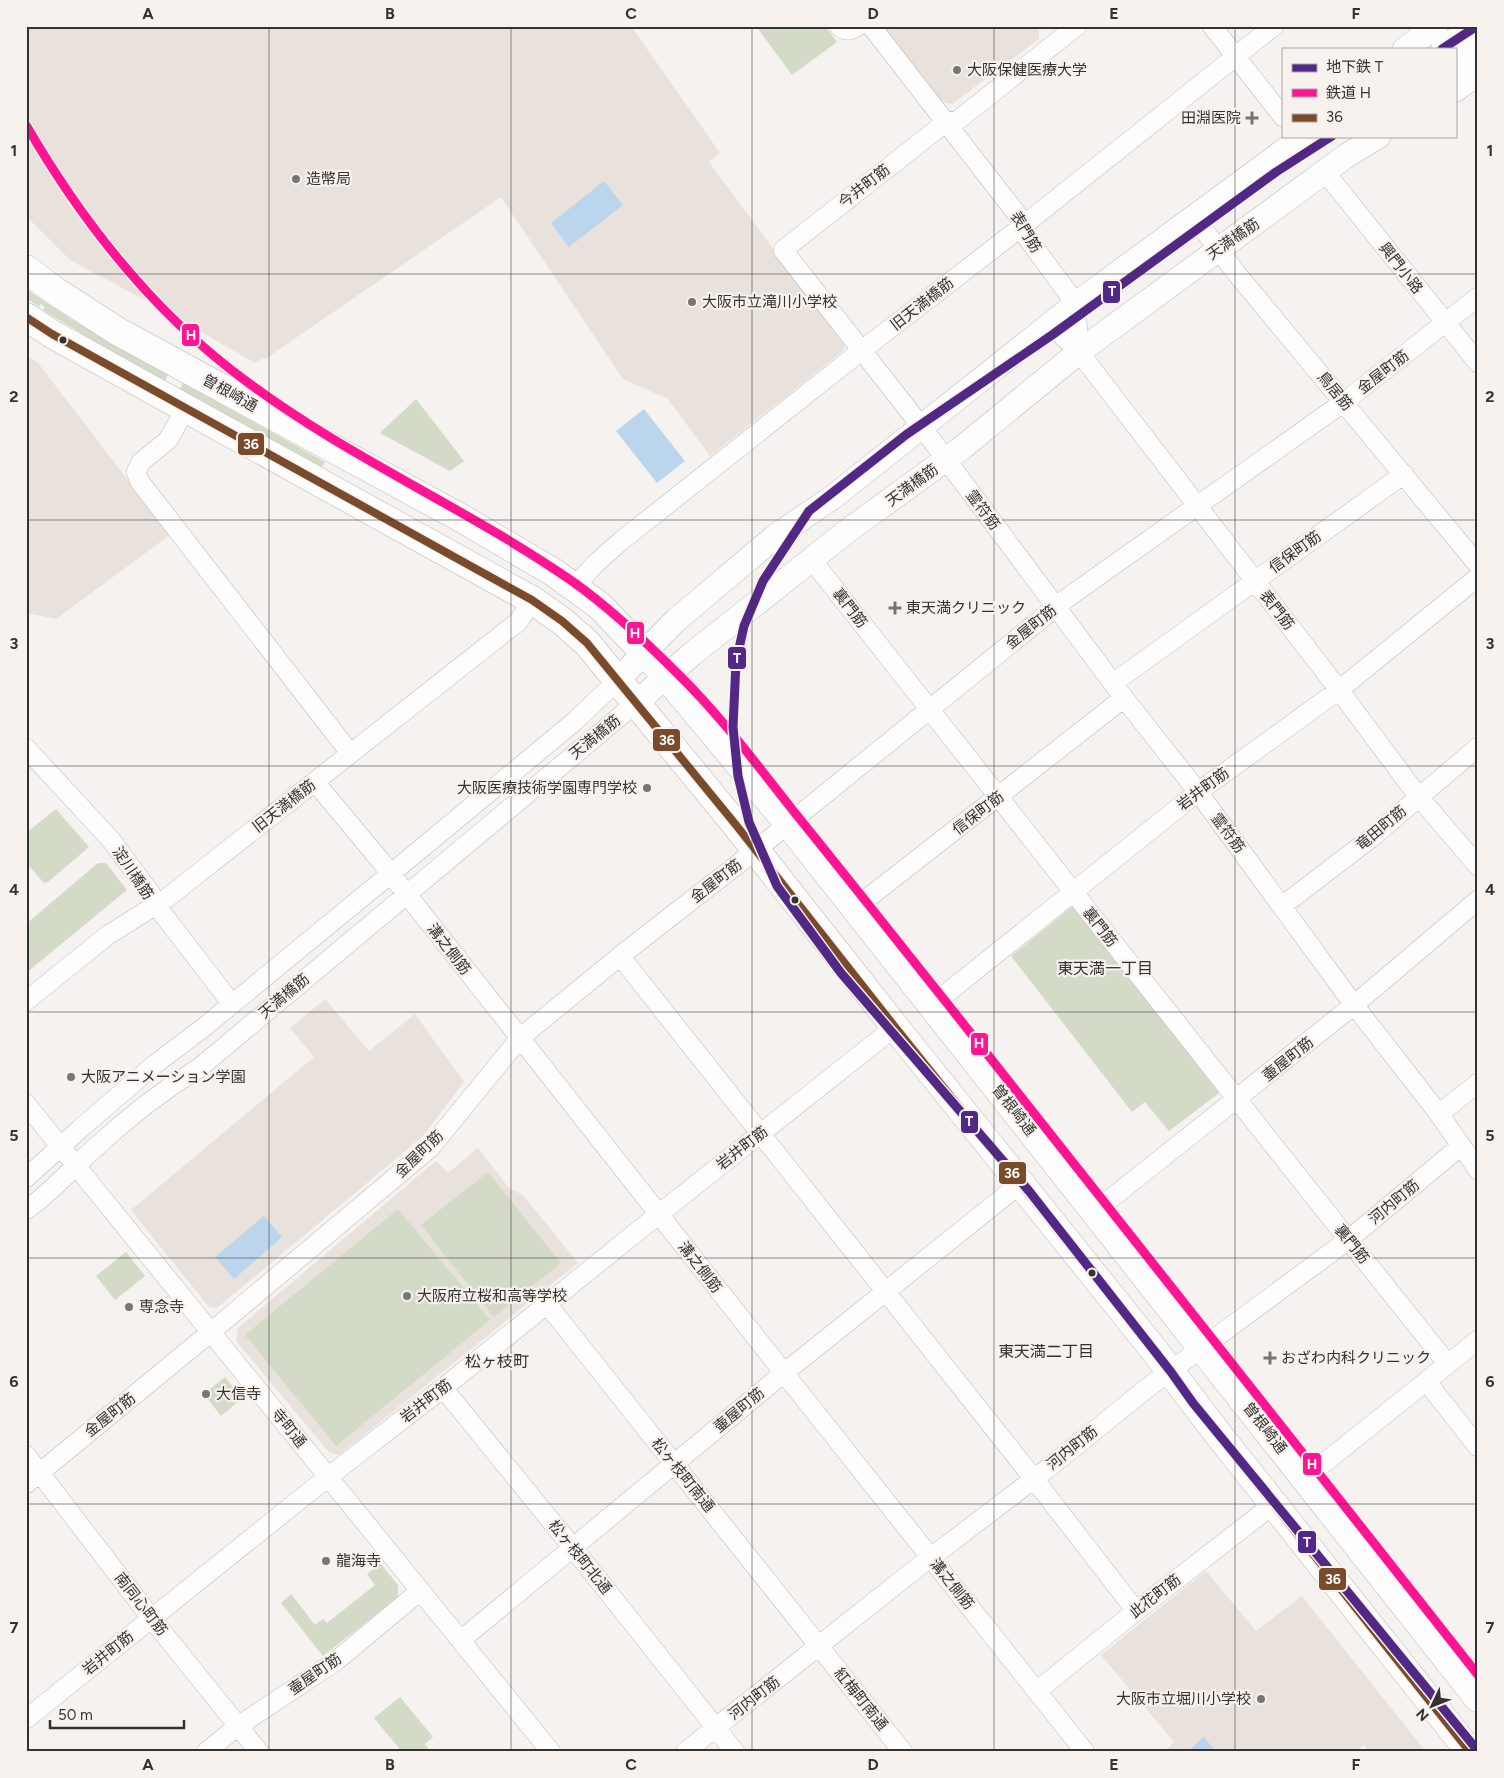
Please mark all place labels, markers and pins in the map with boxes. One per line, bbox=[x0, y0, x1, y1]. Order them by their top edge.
place label: 大阪保健医療大学 bbox=[967, 61, 1087, 79]
marker: 大阪保健医療大学 bbox=[951, 64, 963, 76]
place label: 田淵医院 bbox=[1181, 109, 1241, 127]
marker: 田淵医院 bbox=[1245, 111, 1259, 125]
place label: 造幣局 bbox=[306, 170, 351, 188]
marker: 造幣局 bbox=[290, 173, 302, 185]
place label: 大阪市立滝川小学校 bbox=[702, 293, 837, 311]
marker: 大阪市立滝川小学校 bbox=[686, 296, 698, 308]
unlabelled marker bbox=[58, 335, 68, 345]
place label: 東天満クリニック bbox=[906, 599, 1026, 617]
marker: 東天満クリニック bbox=[888, 601, 902, 615]
place label: 大阪医療技術学園専門学校 bbox=[457, 779, 637, 797]
marker: 大阪医療技術学園専門学校 bbox=[641, 782, 653, 794]
unlabelled marker bbox=[790, 895, 800, 905]
place label: 大阪アニメーション学園 bbox=[81, 1068, 245, 1086]
marker: 大阪アニメーション学園 bbox=[65, 1071, 77, 1083]
unlabelled marker bbox=[1087, 1268, 1097, 1278]
place label: 大阪府立桜和高等学校 bbox=[417, 1287, 567, 1305]
marker: 大阪府立桜和高等学校 bbox=[401, 1290, 413, 1302]
place label: 専念寺 bbox=[139, 1298, 184, 1316]
marker: 専念寺 bbox=[123, 1301, 135, 1313]
place label: おざわ内科クリニック bbox=[1281, 1349, 1431, 1367]
marker: おざわ内科クリニック bbox=[1263, 1351, 1277, 1365]
place label: 大信寺 bbox=[216, 1385, 261, 1403]
marker: 大信寺 bbox=[200, 1388, 212, 1400]
place label: 龍海寺 bbox=[336, 1552, 381, 1570]
marker: 龍海寺 bbox=[320, 1555, 332, 1567]
place label: 大阪市立堀川小学校 bbox=[1116, 1690, 1251, 1708]
marker: 大阪市立堀川小学校 bbox=[1255, 1693, 1267, 1705]

